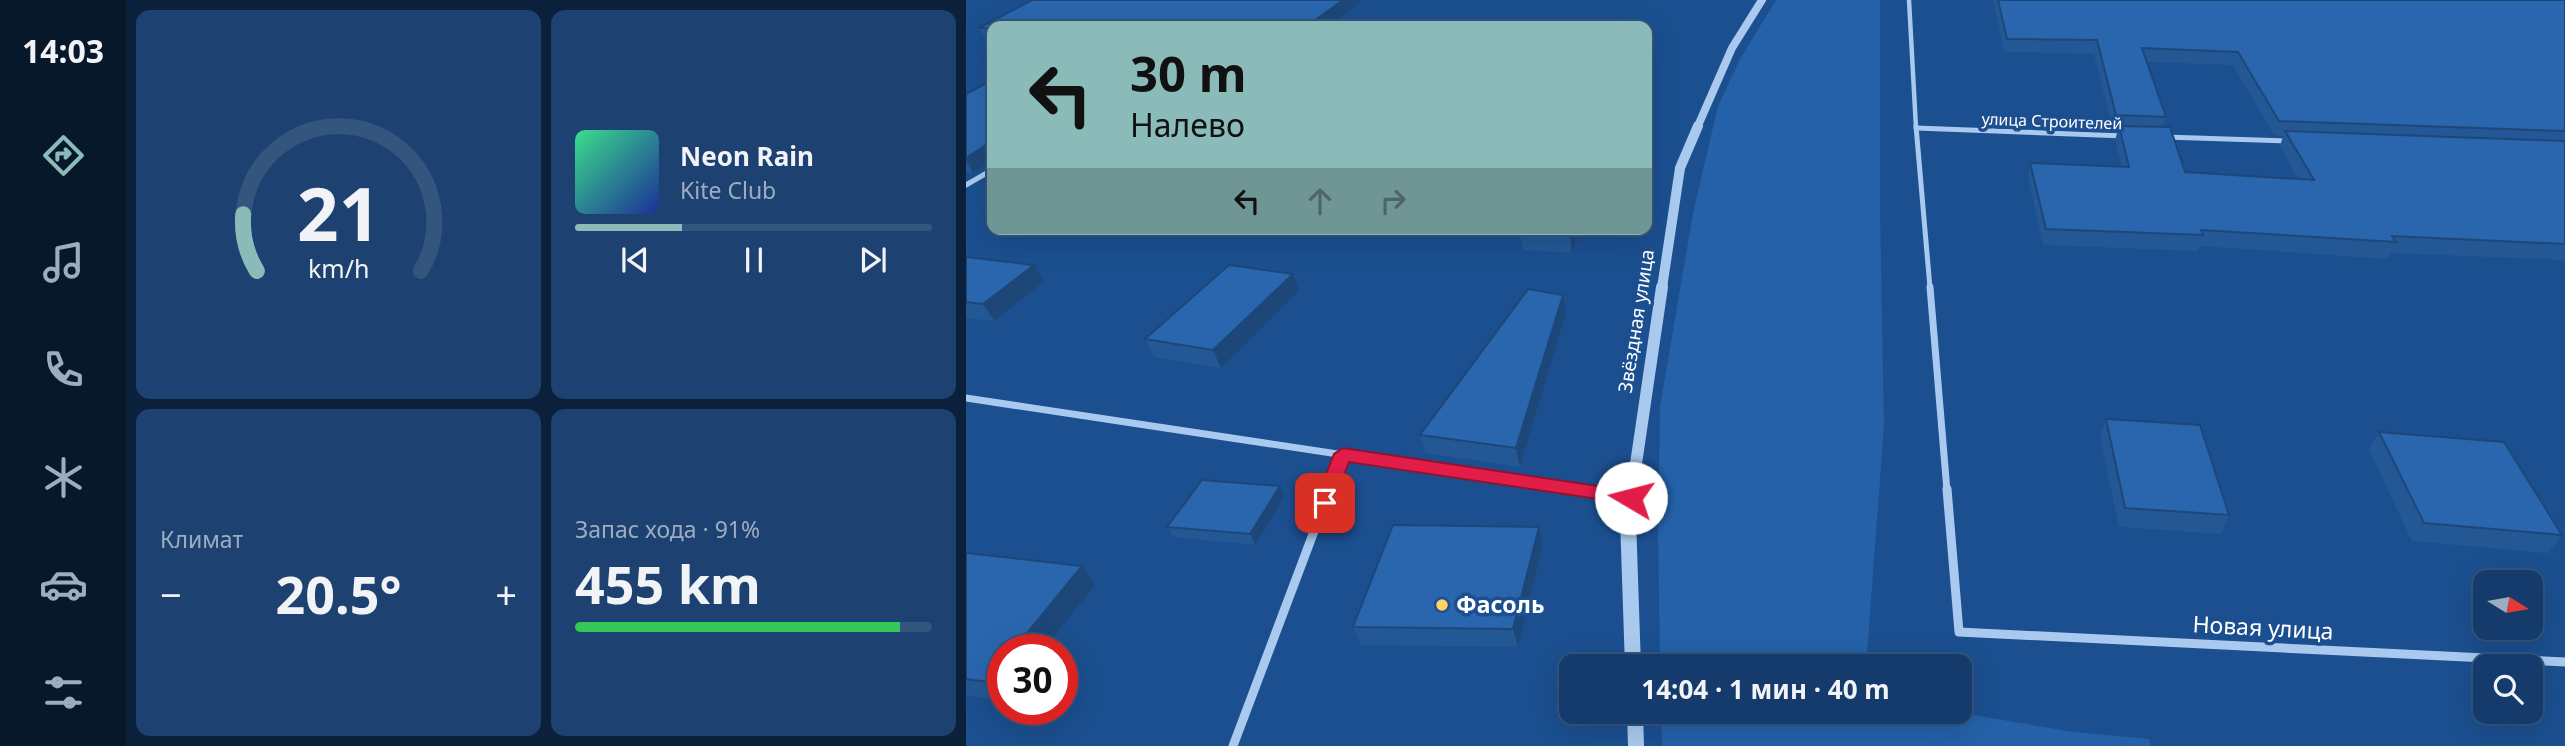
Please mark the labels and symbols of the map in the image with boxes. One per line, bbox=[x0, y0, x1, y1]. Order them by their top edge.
street label: улица Строителей bbox=[1981, 108, 2123, 134]
street label: Звёздная улица bbox=[1612, 247, 1660, 395]
position arrow bbox=[1594, 461, 1668, 535]
pin bbox=[1295, 473, 1355, 533]
north arrow bbox=[2473, 570, 2543, 640]
place label: Фасоль bbox=[1456, 588, 1544, 620]
marker: Фасоль bbox=[1434, 597, 1450, 613]
street label: Новая улица bbox=[2192, 607, 2334, 647]
speed limit sign: 30 bbox=[987, 634, 1078, 725]

